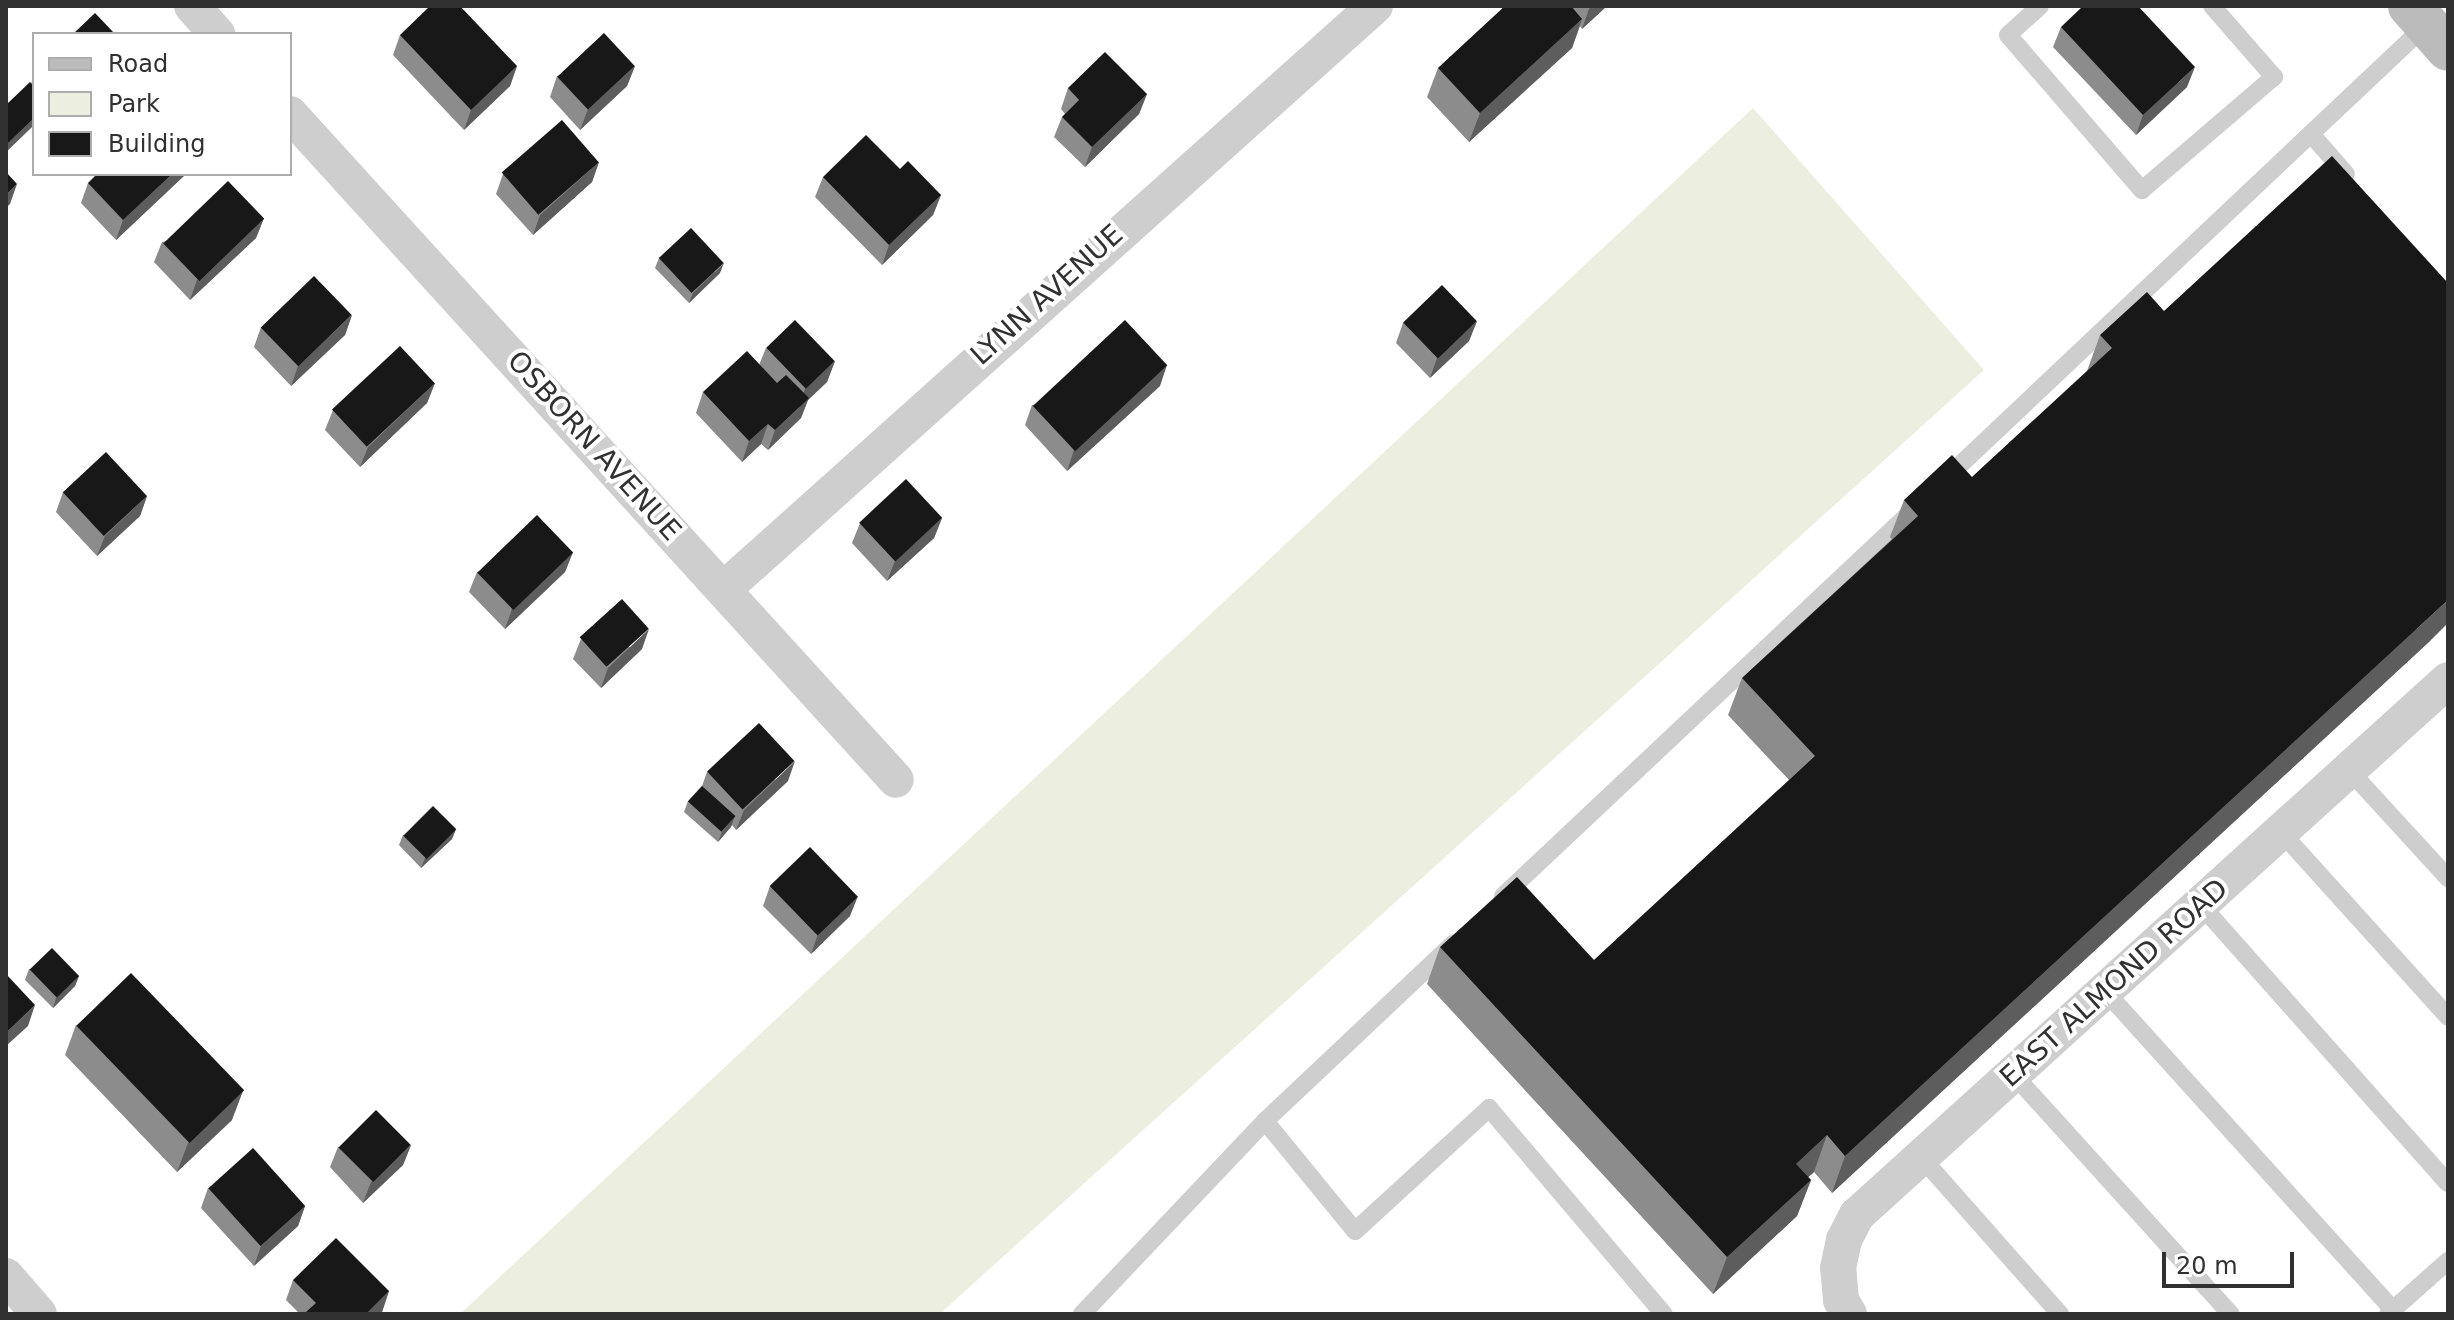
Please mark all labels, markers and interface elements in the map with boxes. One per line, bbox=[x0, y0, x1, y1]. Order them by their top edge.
legend bbox=[32, 32, 292, 176]
text: Road bbox=[108, 50, 168, 78]
text: Park bbox=[108, 90, 160, 118]
text: Building bbox=[108, 130, 205, 158]
street label: LYNN AVENUE bbox=[964, 218, 1130, 372]
street label: OSBORN AVENUE bbox=[500, 344, 688, 548]
street label: EAST ALMOND ROAD bbox=[1993, 872, 2235, 1094]
scale bar bbox=[2166, 1236, 2298, 1286]
text: 20 m bbox=[2176, 1252, 2238, 1280]

